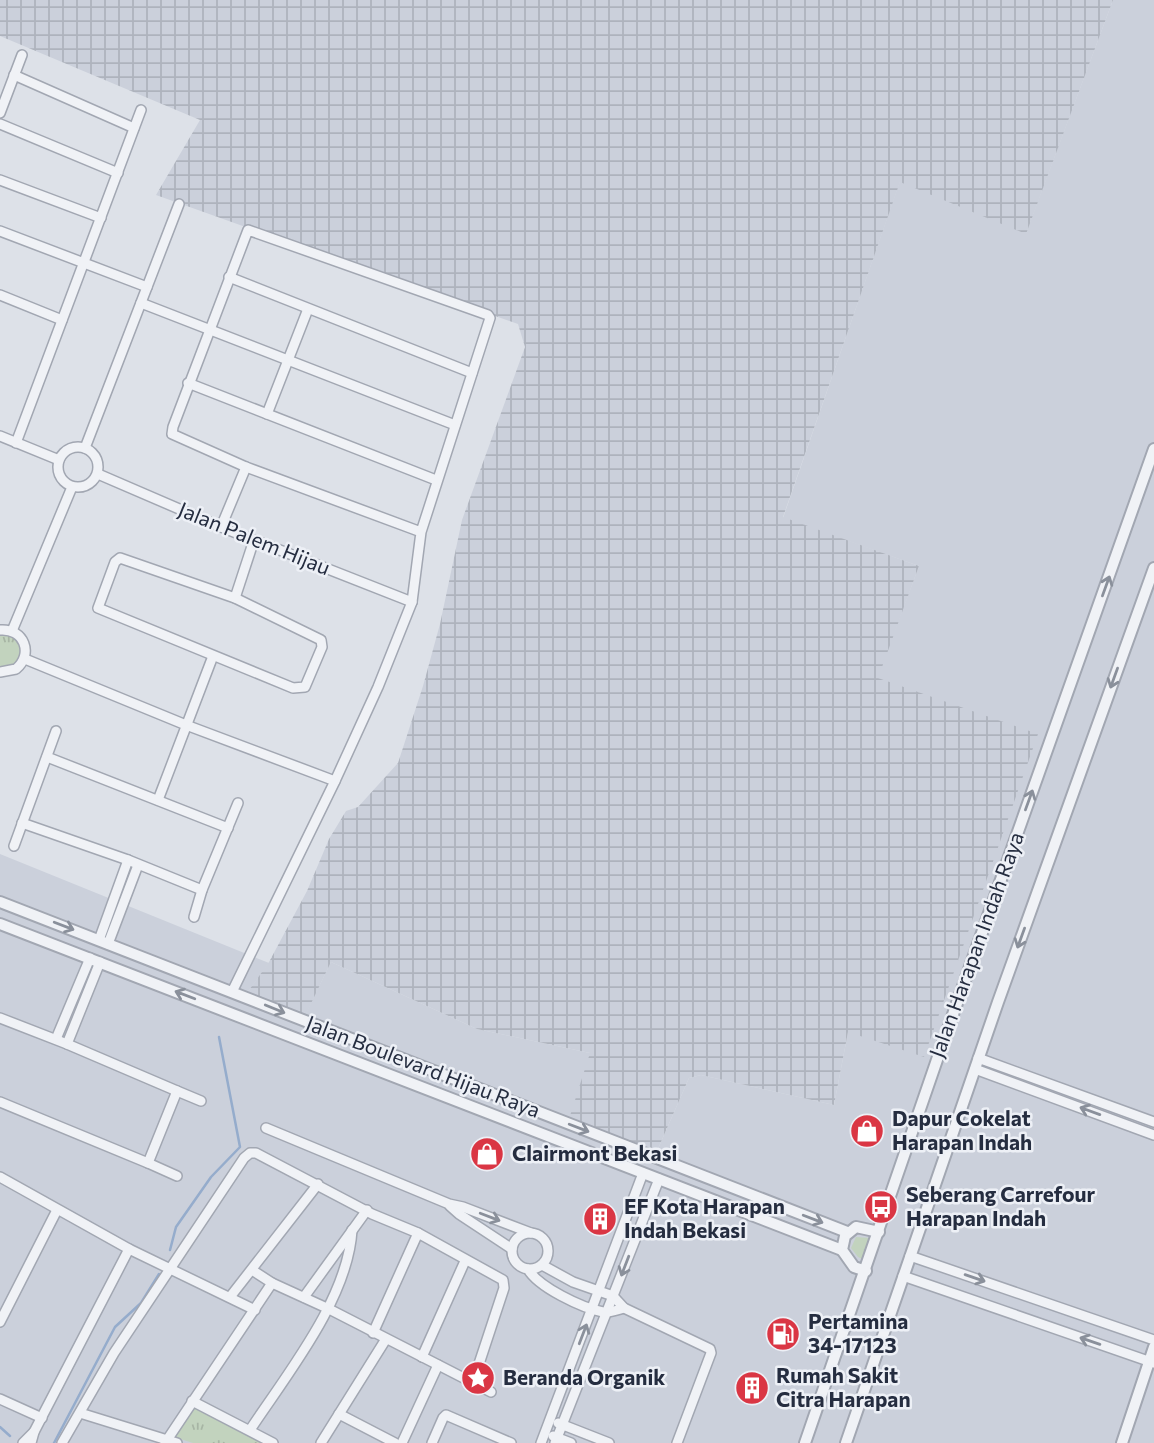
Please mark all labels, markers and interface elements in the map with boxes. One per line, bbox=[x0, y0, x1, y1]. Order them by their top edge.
street label: Jalan Palem Hijau bbox=[175, 496, 334, 579]
one-way arrow bbox=[1101, 575, 1113, 597]
one-way arrow bbox=[1107, 667, 1119, 689]
one-way arrow bbox=[1024, 790, 1036, 812]
street label: Jalan Harapan Indah Raya bbox=[923, 828, 1028, 1061]
one-way arrow bbox=[52, 921, 74, 934]
one-way arrow bbox=[1014, 927, 1026, 949]
one-way arrow bbox=[174, 988, 196, 1001]
one-way arrow bbox=[264, 1004, 286, 1017]
street label: Jalan Boulevard Hijau Raya bbox=[303, 1009, 544, 1122]
one-way arrow bbox=[1079, 1104, 1101, 1116]
place label: Dapur Cokelat Harapan Indah bbox=[892, 1105, 1032, 1154]
shop icon: Dapur Cokelat Harapan Indah bbox=[848, 1112, 886, 1150]
one-way arrow bbox=[567, 1122, 589, 1135]
shop icon: Clairmont Bekasi bbox=[468, 1135, 506, 1173]
place label: Clairmont Bekasi bbox=[512, 1140, 677, 1165]
place label: Seberang Carrefour Harapan Indah bbox=[906, 1181, 1096, 1230]
bus stop icon: Seberang Carrefour Harapan Indah bbox=[862, 1188, 900, 1226]
place label: EF Kota Harapan Indah Bekasi bbox=[624, 1193, 785, 1242]
building icon: EF Kota Harapan Indah Bekasi bbox=[581, 1200, 619, 1238]
one-way arrow bbox=[479, 1211, 501, 1224]
one-way arrow bbox=[802, 1214, 824, 1227]
one-way arrow bbox=[617, 1254, 630, 1276]
one-way arrow bbox=[963, 1273, 985, 1285]
place label: Pertamina 34-17123 bbox=[808, 1308, 908, 1357]
fuel station icon: Pertamina 34-17123 bbox=[764, 1315, 802, 1353]
one-way arrow bbox=[578, 1323, 591, 1345]
one-way arrow bbox=[1079, 1334, 1101, 1346]
place icon: Beranda Organik bbox=[459, 1359, 497, 1397]
place label: Rumah Sakit Citra Harapan bbox=[776, 1362, 911, 1411]
place label: Beranda Organik bbox=[503, 1364, 665, 1389]
building icon: Rumah Sakit Citra Harapan bbox=[733, 1369, 771, 1407]

